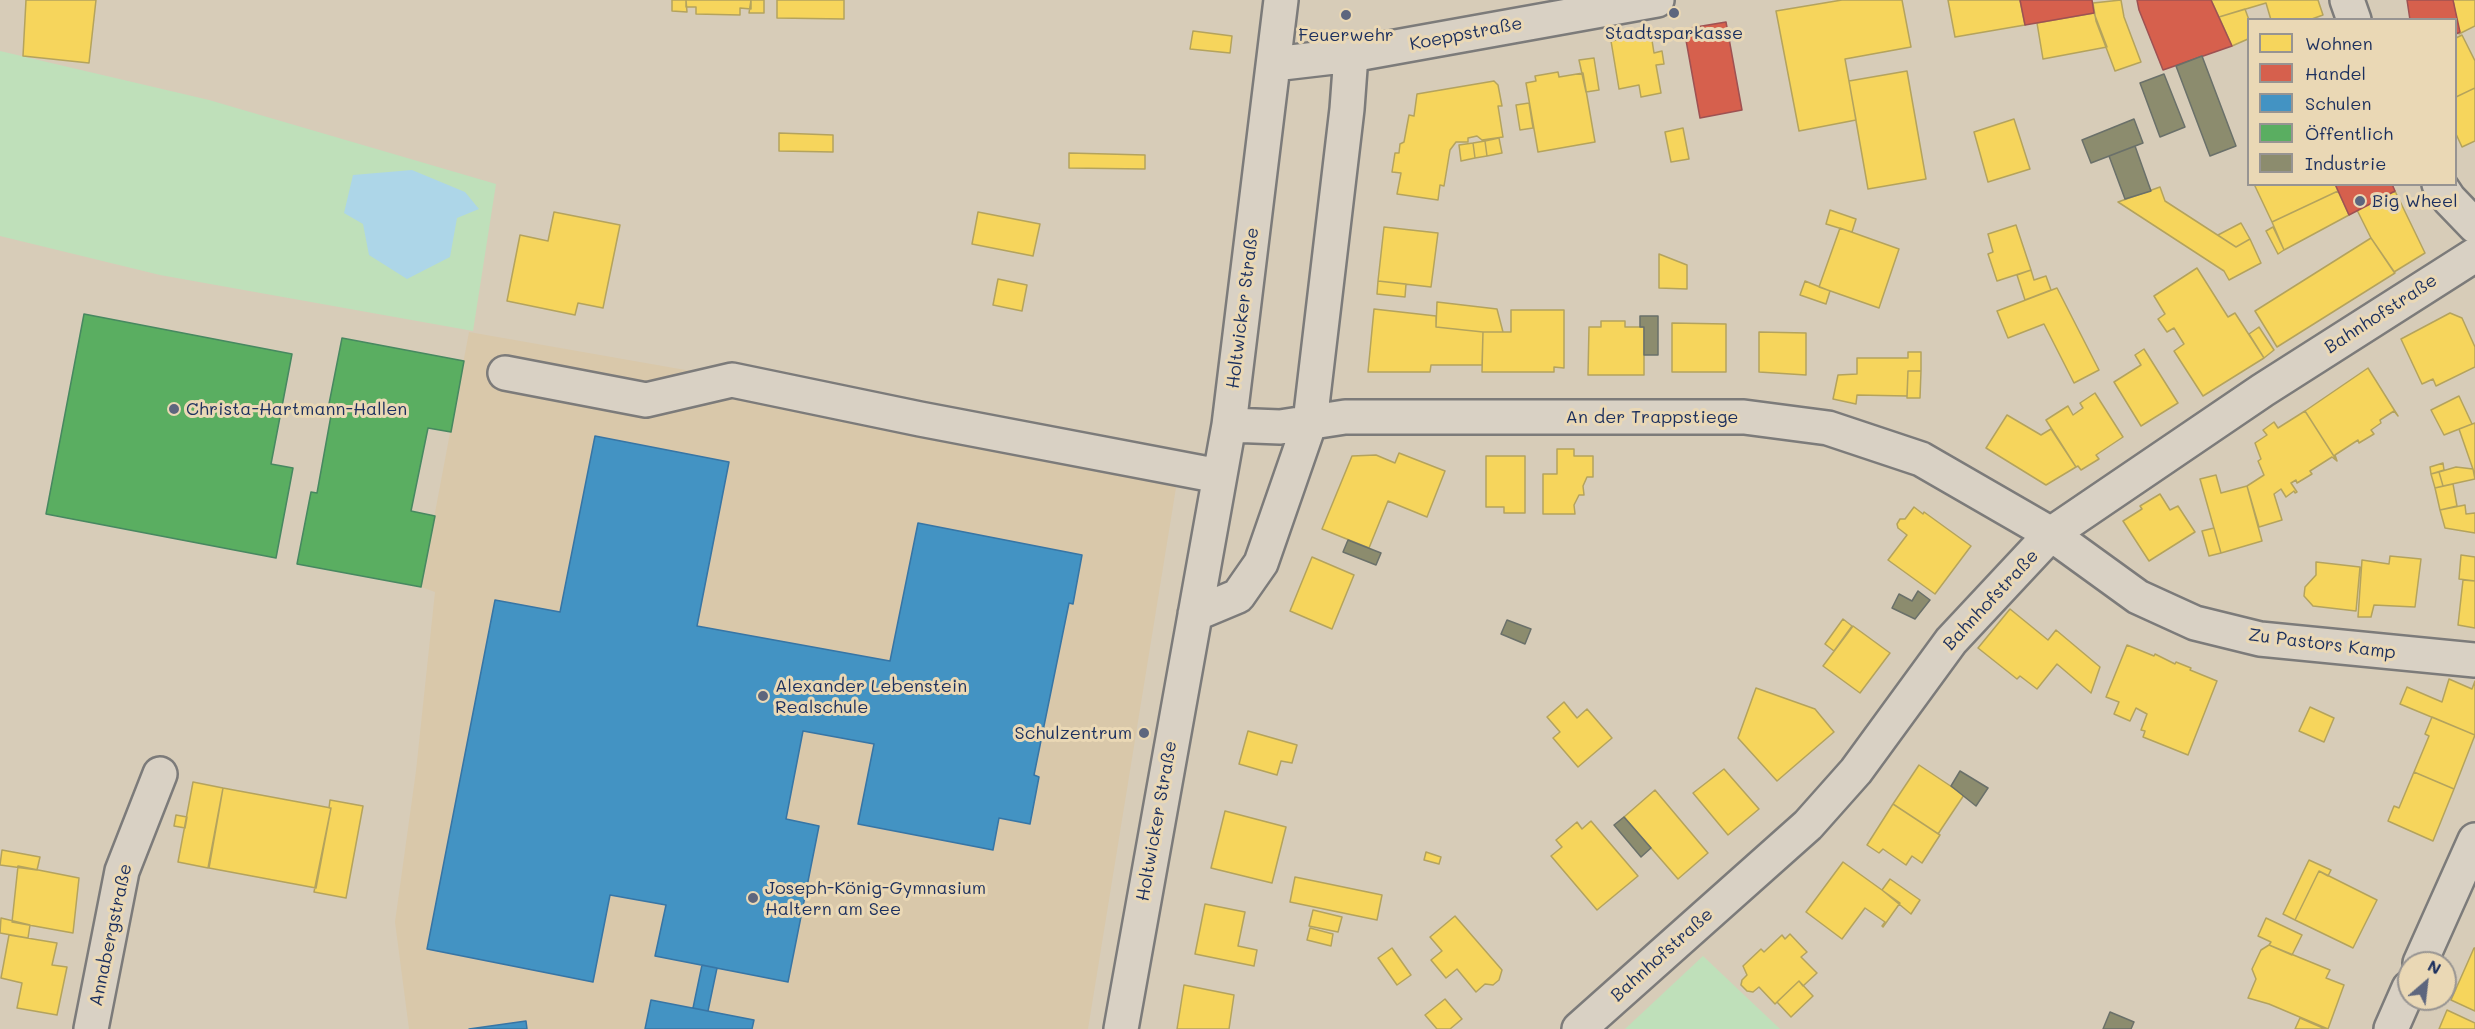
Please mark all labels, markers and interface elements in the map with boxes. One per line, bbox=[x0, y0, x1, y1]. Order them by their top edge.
marker: Stadtsparkasse bbox=[1667, 6, 1681, 20]
marker: Feuerwehr bbox=[1339, 8, 1353, 22]
street label: Koeppstraße bbox=[1408, 12, 1524, 56]
legend bbox=[2247, 18, 2457, 186]
place label: Stadtsparkasse bbox=[1605, 22, 1743, 44]
place label: Feuerwehr bbox=[1298, 24, 1394, 46]
text: Wohnen bbox=[2305, 31, 2373, 55]
text: Handel bbox=[2305, 61, 2366, 85]
text: Schulen bbox=[2305, 91, 2371, 115]
text: Öffentlich bbox=[2305, 121, 2393, 145]
text: Industrie bbox=[2305, 151, 2386, 175]
place label: Big Wheel bbox=[2372, 190, 2458, 212]
marker: Big Wheel bbox=[2353, 194, 2367, 208]
street label: Holtwicker Straße bbox=[1222, 226, 1264, 390]
street label: Bahnhofstraße bbox=[2321, 270, 2441, 358]
place label: Christa-Hartmann-Hallen bbox=[186, 398, 407, 420]
marker: Christa-Hartmann-Hallen bbox=[167, 402, 181, 416]
street label: An der Trappstiege bbox=[1566, 406, 1738, 428]
street label: Bahnhofstraße bbox=[1939, 545, 2043, 655]
street label: Zu Pastors Kamp bbox=[2247, 624, 2397, 664]
place label: Alexander Lebenstein Realschule bbox=[775, 675, 967, 718]
marker: Alexander Lebenstein Realschule bbox=[756, 689, 770, 703]
place label: Schulzentrum bbox=[1014, 722, 1132, 744]
marker: Schulzentrum bbox=[1137, 726, 1151, 740]
street label: Holtwicker Straße bbox=[1132, 739, 1182, 903]
street label: Annabergstraße bbox=[85, 862, 137, 1008]
place label: Joseph-König-Gymnasium Haltern am See bbox=[765, 877, 986, 920]
marker: Joseph-König-Gymnasium Haltern am See bbox=[746, 891, 760, 905]
street label: Bahnhofstraße bbox=[1607, 904, 1717, 1006]
north arrow bbox=[2397, 951, 2457, 1011]
text: N bbox=[2424, 954, 2445, 979]

